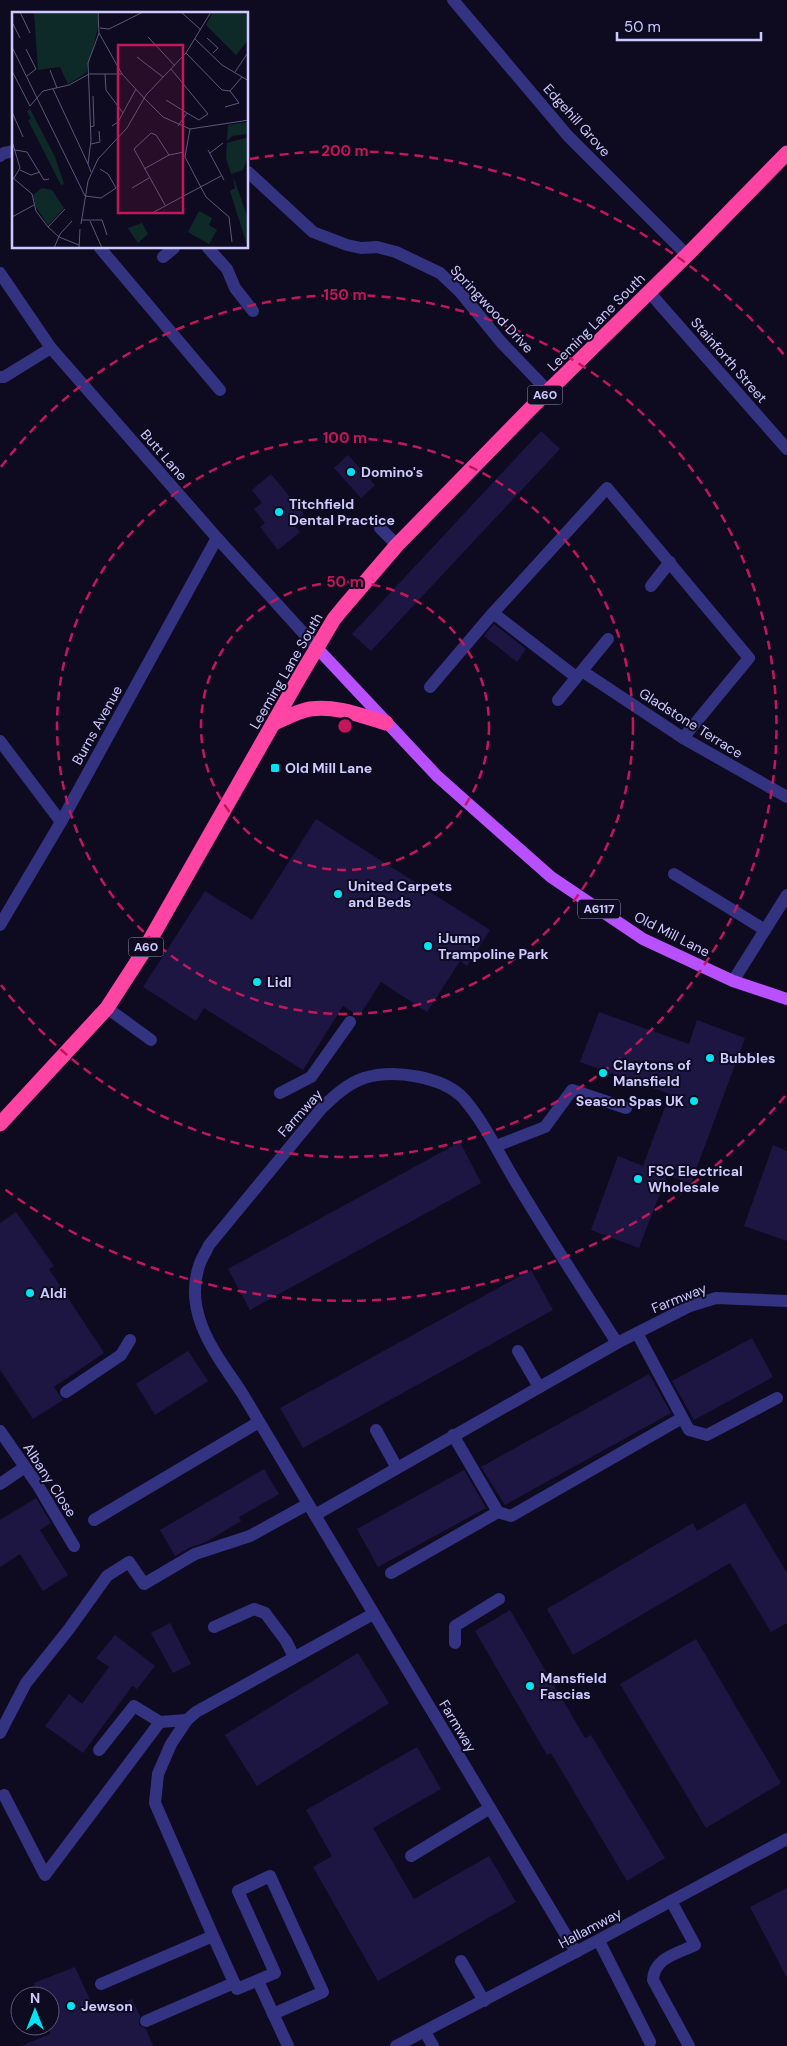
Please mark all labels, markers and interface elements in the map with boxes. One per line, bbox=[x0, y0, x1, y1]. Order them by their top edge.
scale bar bbox=[617, 10, 761, 42]
inset map bbox=[12, 12, 249, 249]
text: 50 m bbox=[624, 17, 661, 37]
street label: Edgehill Grove bbox=[540, 80, 615, 160]
text: 200 m bbox=[321, 141, 369, 161]
street label: Springwood Drive bbox=[447, 261, 537, 357]
street label: Leeming Lane South bbox=[543, 269, 649, 375]
text: 150 m bbox=[324, 285, 367, 305]
street label: Stainforth Street bbox=[687, 314, 771, 406]
road number: A60 bbox=[528, 386, 562, 404]
street label: Butt Lane bbox=[137, 426, 191, 484]
text: 100 m bbox=[323, 428, 367, 448]
place label: Domino's bbox=[361, 463, 423, 481]
marker: Domino's bbox=[345, 466, 357, 478]
place label: Titchfield Dental Practice bbox=[289, 495, 395, 529]
marker: Titchfield Dental Practice bbox=[273, 506, 285, 518]
text: 50 m bbox=[326, 572, 364, 592]
street label: Leeming Lane South bbox=[245, 610, 327, 732]
street label: Burns Avenue bbox=[68, 682, 126, 768]
street label: Gladstone Terrace bbox=[636, 684, 746, 762]
centre of rings bbox=[336, 717, 354, 735]
place label: Old Mill Lane bbox=[285, 759, 372, 777]
marker: Old Mill Lane bbox=[269, 762, 281, 774]
place label: United Carpets and Beds bbox=[348, 877, 452, 911]
marker: United Carpets and Beds bbox=[332, 888, 344, 900]
road number: A6117 bbox=[578, 900, 620, 919]
street label: Old Mill Lane bbox=[631, 907, 713, 961]
place label: iJump Trampoline Park bbox=[438, 929, 549, 963]
road number: A60 bbox=[128, 938, 164, 956]
marker: iJump Trampoline Park bbox=[422, 940, 434, 952]
place label: Lidl bbox=[267, 973, 292, 991]
marker: Lidl bbox=[251, 976, 263, 988]
place label: Bubbles bbox=[720, 1049, 776, 1067]
marker: Bubbles bbox=[704, 1052, 716, 1064]
place label: Claytons of Mansfield bbox=[613, 1056, 691, 1090]
marker: Claytons of Mansfield bbox=[597, 1067, 609, 1079]
street label: Farmway bbox=[274, 1085, 326, 1141]
place label: Season Spas UK bbox=[576, 1092, 684, 1110]
marker: Season Spas UK bbox=[688, 1095, 700, 1107]
place label: FSC Electrical Wholesale bbox=[648, 1162, 743, 1196]
marker: FSC Electrical Wholesale bbox=[632, 1173, 644, 1185]
street label: Farmway bbox=[649, 1279, 709, 1317]
place label: Aldi bbox=[40, 1284, 67, 1302]
marker: Aldi bbox=[24, 1287, 36, 1299]
street label: Albany Close bbox=[19, 1440, 81, 1520]
place label: Mansfield Fascias bbox=[540, 1669, 607, 1703]
marker: Mansfield Fascias bbox=[524, 1680, 536, 1692]
street label: Farmway bbox=[435, 1697, 481, 1756]
street label: Hallamway bbox=[555, 1904, 625, 1952]
north arrow bbox=[10, 1986, 60, 2036]
text: N bbox=[30, 1989, 40, 2007]
place label: Jewson bbox=[81, 1997, 133, 2015]
marker: Jewson bbox=[65, 2000, 77, 2012]

